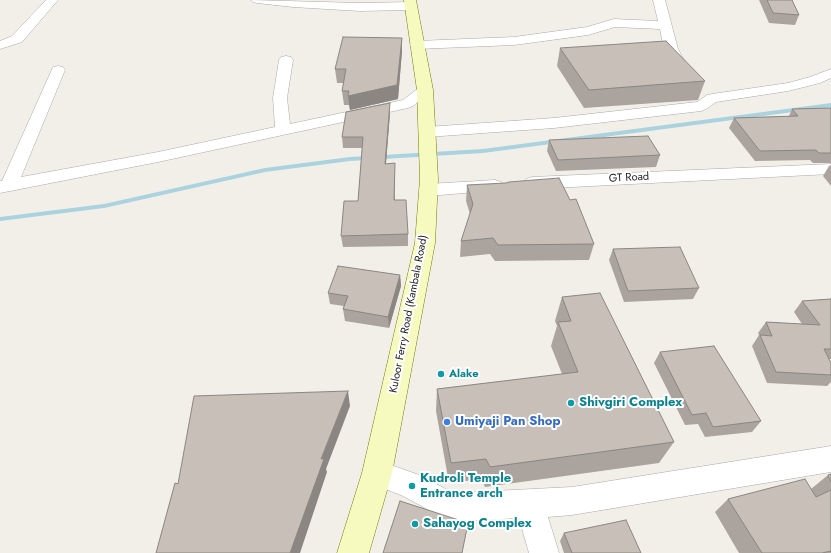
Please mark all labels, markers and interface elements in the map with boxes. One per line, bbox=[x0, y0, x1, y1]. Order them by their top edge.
street label: GT Road bbox=[609, 170, 649, 186]
street label: Kuloor Ferry Road (Kambala Road) bbox=[387, 234, 431, 394]
place label: Alake bbox=[449, 367, 478, 381]
marker: Alake bbox=[436, 369, 446, 379]
place label: Shivgiri Complex bbox=[579, 395, 682, 411]
marker: Shivgiri Complex bbox=[566, 398, 576, 408]
place label: Umiyaji Pan Shop bbox=[455, 414, 560, 430]
marker: Umiyaji Pan Shop bbox=[442, 417, 452, 427]
place label: Kudroli Temple Entrance arch bbox=[420, 471, 511, 502]
marker: Kudroli Temple Entrance arch bbox=[407, 481, 417, 491]
place label: Sahayog Complex bbox=[423, 516, 532, 532]
marker: Sahayog Complex bbox=[410, 519, 420, 529]

